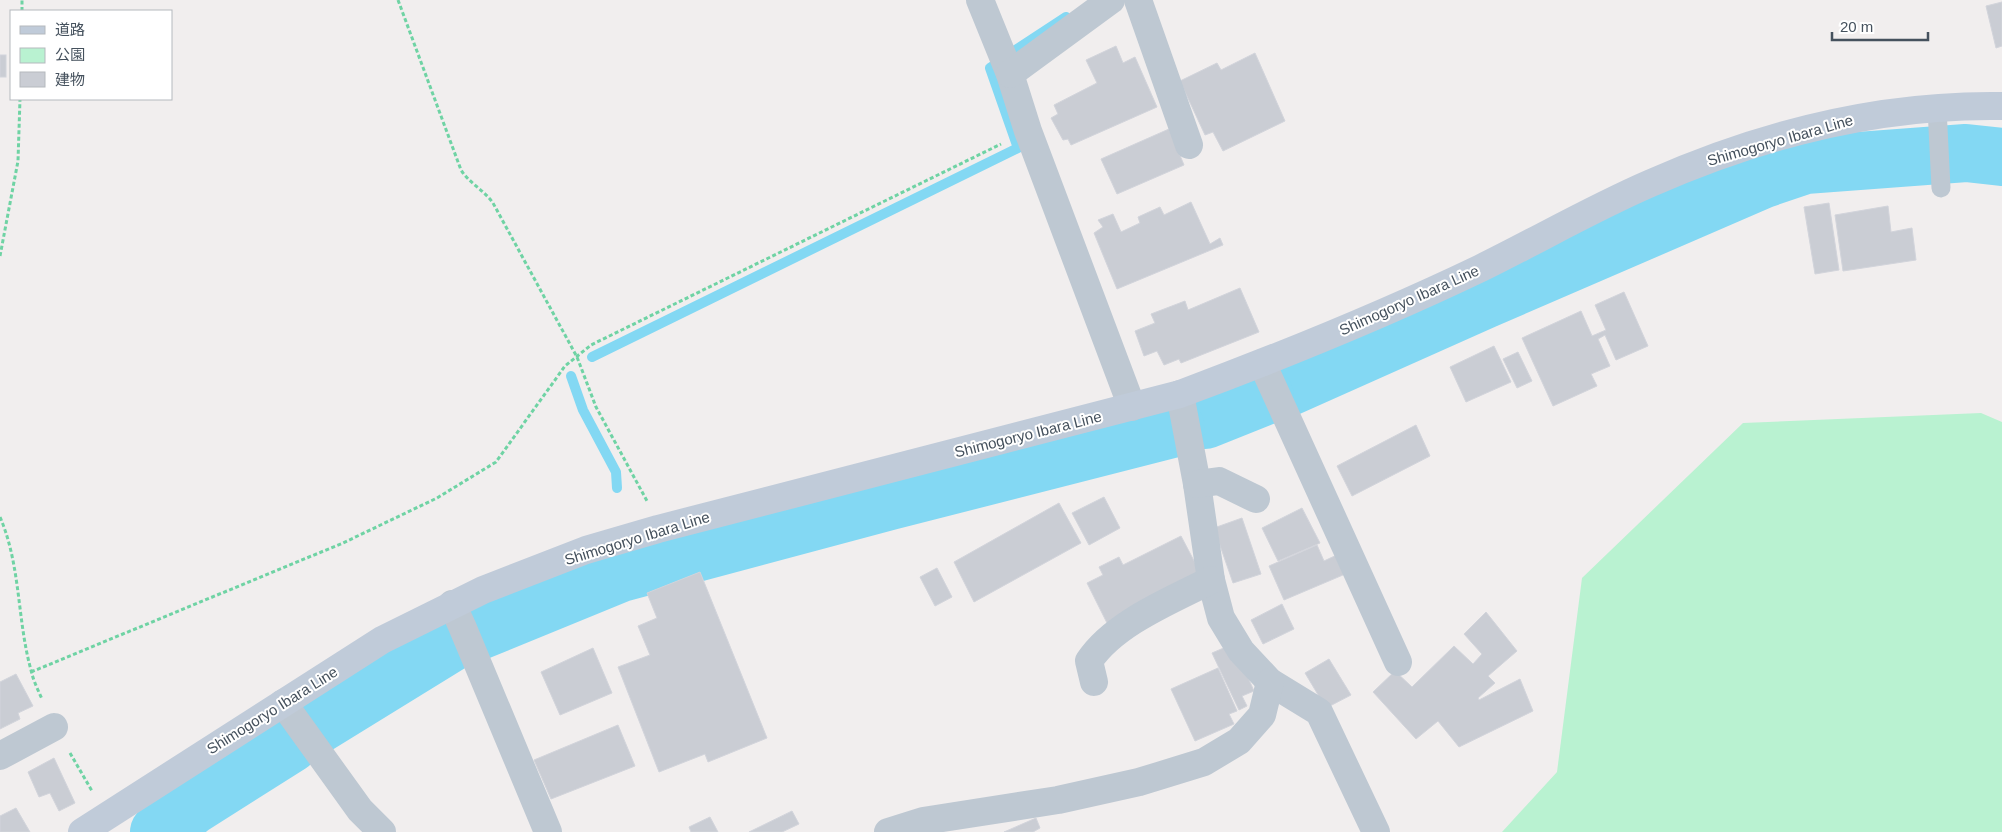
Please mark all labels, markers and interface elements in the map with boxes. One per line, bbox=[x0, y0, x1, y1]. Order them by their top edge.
legend bbox=[10, 10, 172, 100]
scale bar bbox=[1832, 10, 1928, 42]
text: 20 m bbox=[1840, 18, 1873, 35]
text: 道路 bbox=[55, 21, 85, 38]
text: 公園 bbox=[55, 46, 85, 63]
text: 建物 bbox=[55, 71, 85, 88]
street label: Shimogoryo Ibara Line bbox=[1705, 111, 1855, 169]
street label: Shimogoryo Ibara Line bbox=[1337, 262, 1481, 338]
street label: Shimogoryo Ibara Line bbox=[953, 407, 1103, 461]
street label: Shimogoryo Ibara Line bbox=[562, 508, 712, 568]
street label: Shimogoryo Ibara Line bbox=[203, 663, 341, 757]

